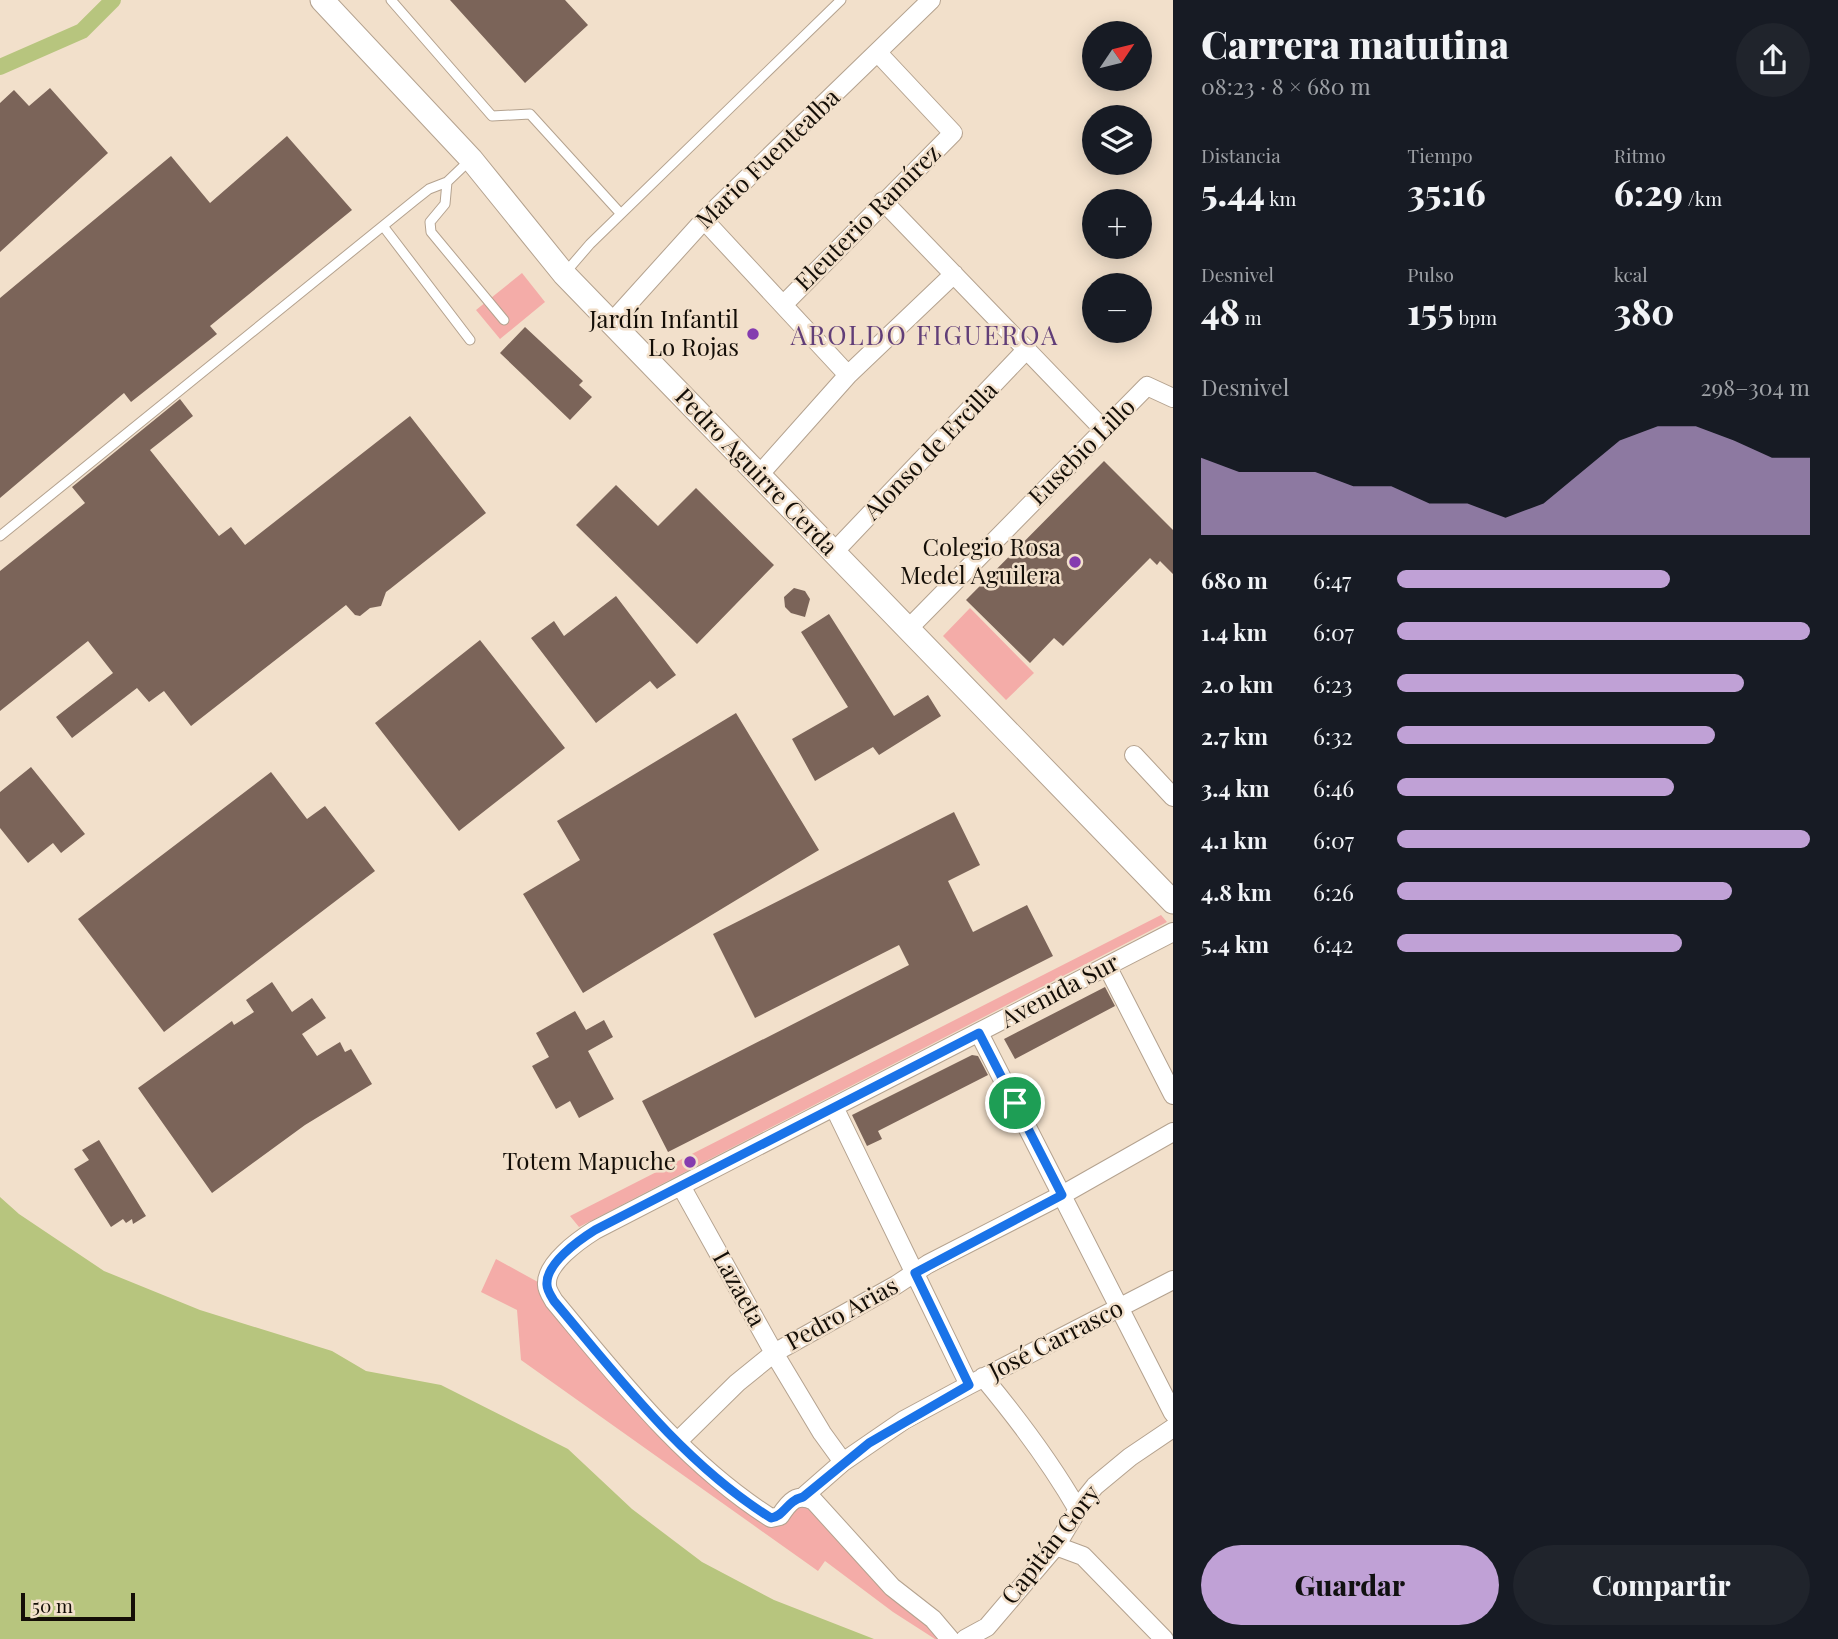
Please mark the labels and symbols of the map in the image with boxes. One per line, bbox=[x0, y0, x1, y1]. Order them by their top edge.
north arrow bbox=[1082, 21, 1152, 91]
street label: Mario Fuentealba bbox=[688, 81, 846, 235]
street label: Eleuterio Ramírez bbox=[787, 137, 947, 297]
place label: Jardín Infantil Lo Rojas bbox=[588, 302, 739, 362]
district label: AROLDO FIGUEROA bbox=[790, 317, 1059, 352]
marker: Jardín Infantil Lo Rojas bbox=[745, 326, 761, 342]
street label: Alonso de Ercilla bbox=[855, 374, 1004, 526]
street label: Pedro Aguirre Cerda bbox=[669, 380, 846, 561]
street label: Eusebio Lillo bbox=[1020, 390, 1141, 511]
place label: Colegio Rosa Medel Aguilera bbox=[900, 530, 1061, 590]
marker: Colegio Rosa Medel Aguilera bbox=[1067, 554, 1083, 570]
street label: Avenida Sur bbox=[994, 945, 1124, 1034]
pin bbox=[985, 1073, 1045, 1133]
place label: Totem Mapuche bbox=[503, 1144, 676, 1176]
marker: Totem Mapuche bbox=[682, 1154, 698, 1170]
street label: Lazaeta bbox=[707, 1244, 775, 1332]
street label: Pedro Arias bbox=[779, 1268, 903, 1356]
street label: José Carrasco bbox=[982, 1291, 1128, 1386]
street label: Capitán Gory bbox=[993, 1478, 1106, 1610]
scale bar bbox=[21, 1590, 135, 1622]

